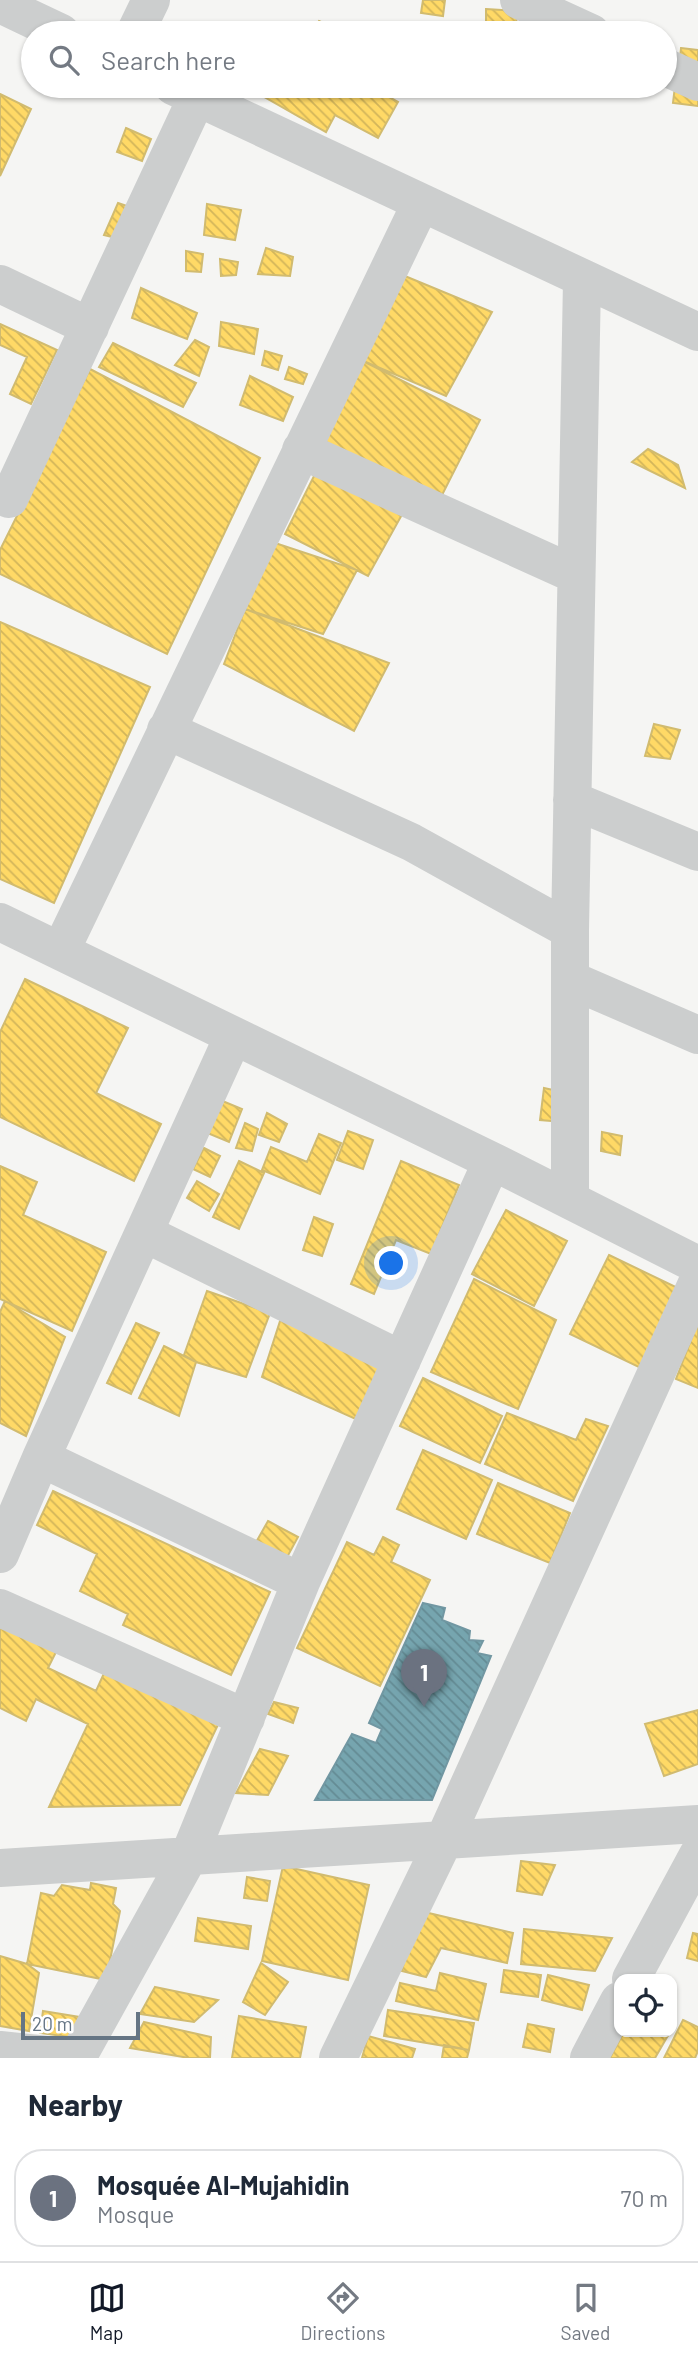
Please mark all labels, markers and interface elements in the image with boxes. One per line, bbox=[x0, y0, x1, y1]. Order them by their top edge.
search box bbox=[21, 21, 677, 98]
icon: search bbox=[45, 41, 83, 79]
text: Search here bbox=[101, 44, 236, 75]
your location bbox=[374, 1246, 408, 1280]
pin: 1 bbox=[401, 1649, 447, 1707]
map controls bbox=[614, 1974, 677, 2037]
button: locate bbox=[614, 1974, 677, 2037]
scale bar bbox=[21, 2009, 140, 2041]
text: 20 m bbox=[32, 2012, 72, 2035]
text: Nearby bbox=[28, 2086, 123, 2122]
text: Mosquée Al-Mujahidin bbox=[97, 2169, 350, 2200]
text: 1 bbox=[49, 2184, 57, 2212]
text: 70 m bbox=[621, 2184, 668, 2212]
text: Mosque bbox=[97, 2200, 174, 2228]
tab: Map bbox=[88, 2279, 126, 2344]
tab: Directions bbox=[301, 2279, 386, 2344]
tab: Saved bbox=[561, 2279, 610, 2344]

